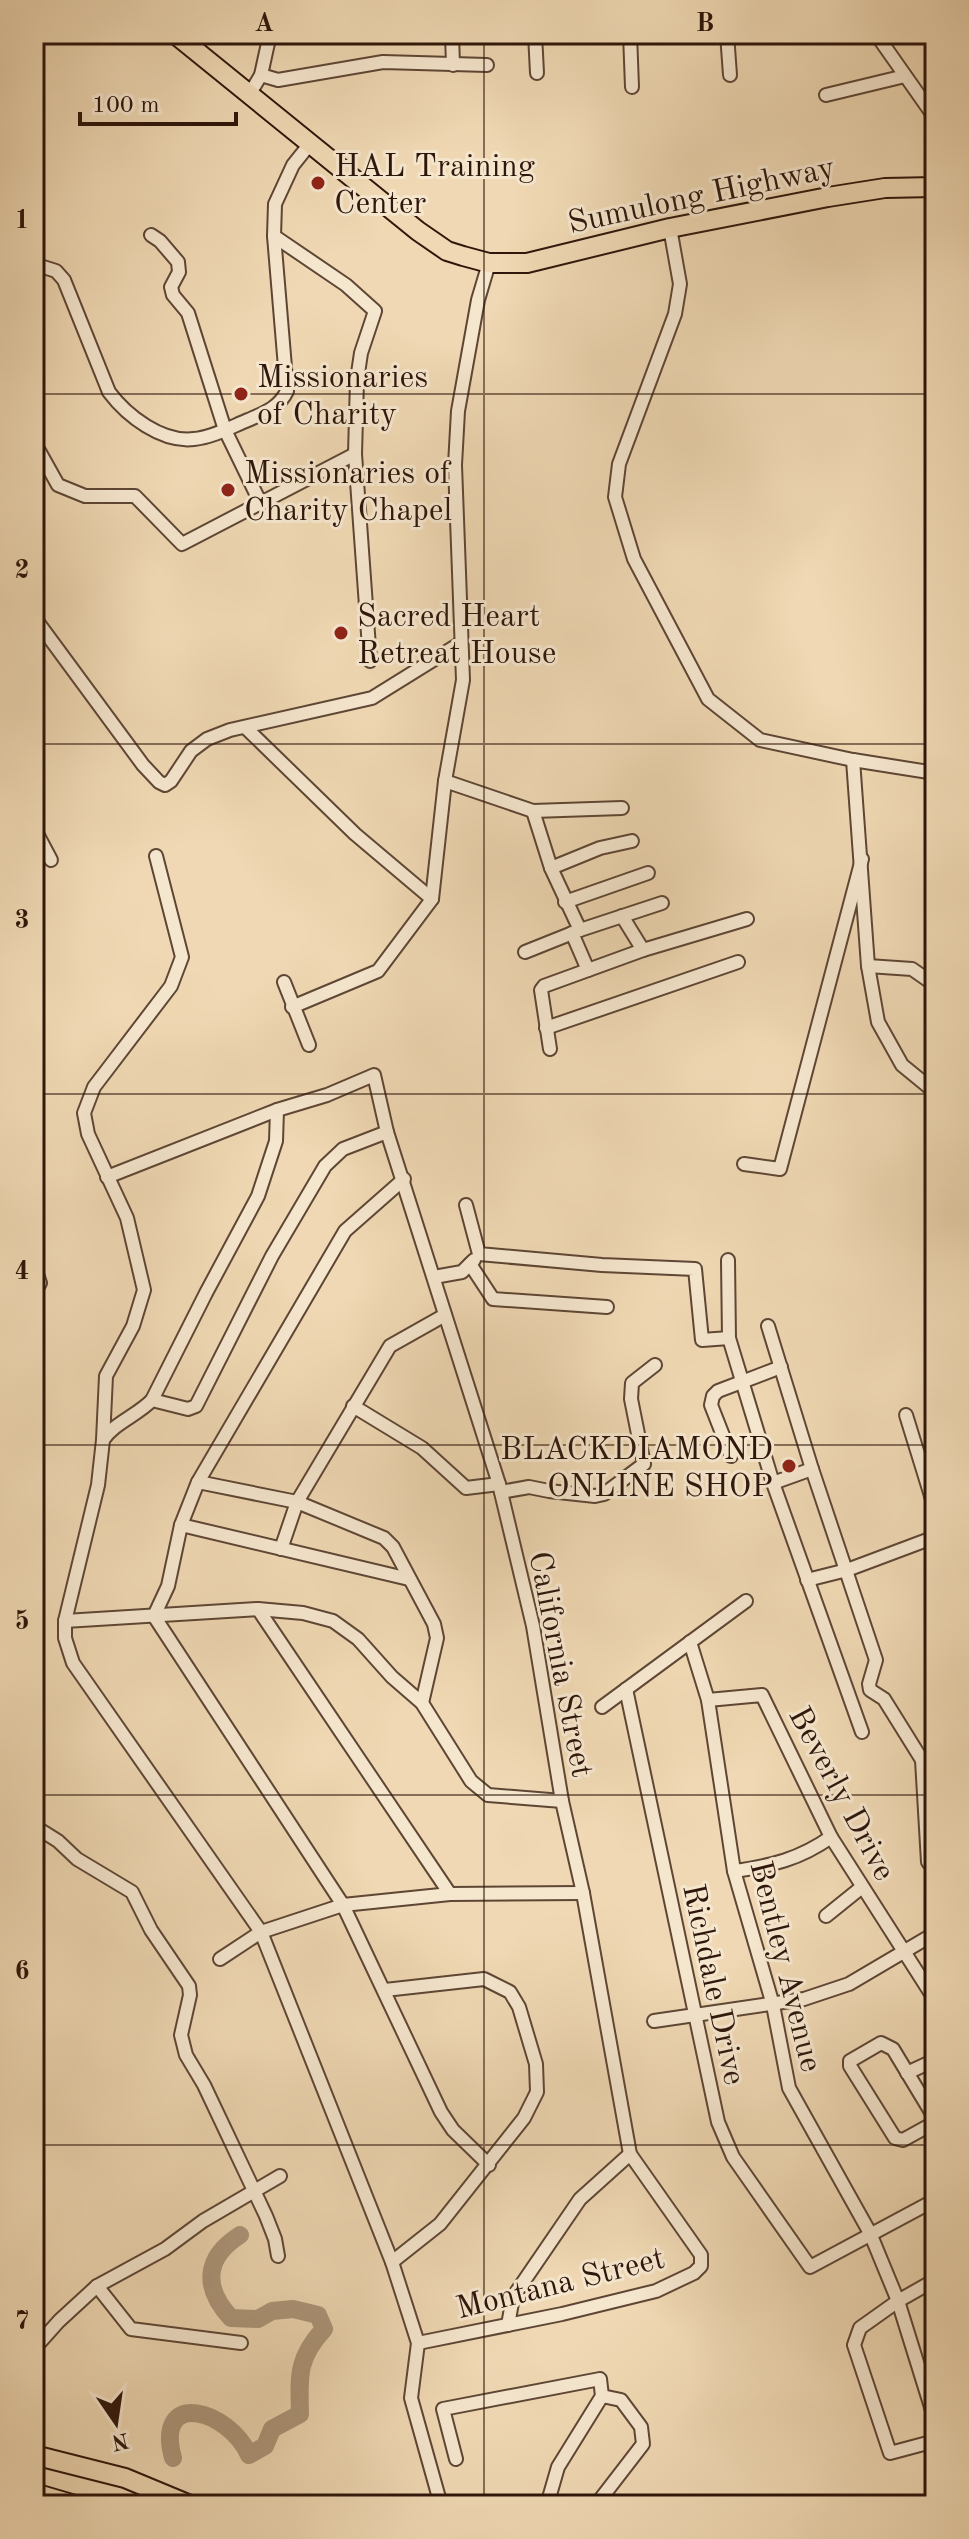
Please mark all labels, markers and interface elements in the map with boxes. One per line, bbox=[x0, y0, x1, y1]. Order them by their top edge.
text: A bbox=[254, 11, 274, 37]
text: B bbox=[696, 11, 714, 37]
scale bar bbox=[80, 76, 236, 126]
text: 100 m bbox=[92, 94, 160, 118]
place label: HAL Training Center bbox=[334, 152, 535, 221]
street label: Sumulong Highway bbox=[565, 153, 838, 241]
marker: HAL Training Center bbox=[309, 174, 327, 192]
text: 1 bbox=[14, 208, 30, 234]
place label: Missionaries of Charity bbox=[257, 363, 428, 432]
marker: Missionaries of Charity bbox=[232, 385, 250, 403]
place label: Missionaries of Charity Chapel bbox=[244, 459, 452, 528]
marker: Missionaries of Charity Chapel bbox=[219, 481, 237, 499]
text: 2 bbox=[14, 558, 30, 584]
place label: Sacred Heart Retreat House bbox=[357, 602, 556, 671]
marker: Sacred Heart Retreat House bbox=[332, 624, 350, 642]
text: 3 bbox=[14, 908, 30, 934]
text: 4 bbox=[14, 1259, 30, 1285]
place label: BLACKDIAMOND ONLINE SHOP bbox=[500, 1435, 773, 1504]
marker: BLACKDIAMOND ONLINE SHOP bbox=[780, 1457, 798, 1475]
street label: California Street bbox=[521, 1549, 597, 1780]
text: 5 bbox=[14, 1609, 30, 1635]
street label: Beverly Drive bbox=[781, 1702, 899, 1886]
street label: Bentley Avenue bbox=[742, 1858, 826, 2075]
street label: Richdale Drive bbox=[675, 1881, 749, 2088]
text: 6 bbox=[14, 1959, 30, 1985]
street label: Montana Street bbox=[453, 2244, 668, 2326]
text: 7 bbox=[14, 2309, 30, 2335]
north arrow bbox=[76, 2383, 156, 2463]
text: N bbox=[109, 2428, 131, 2453]

